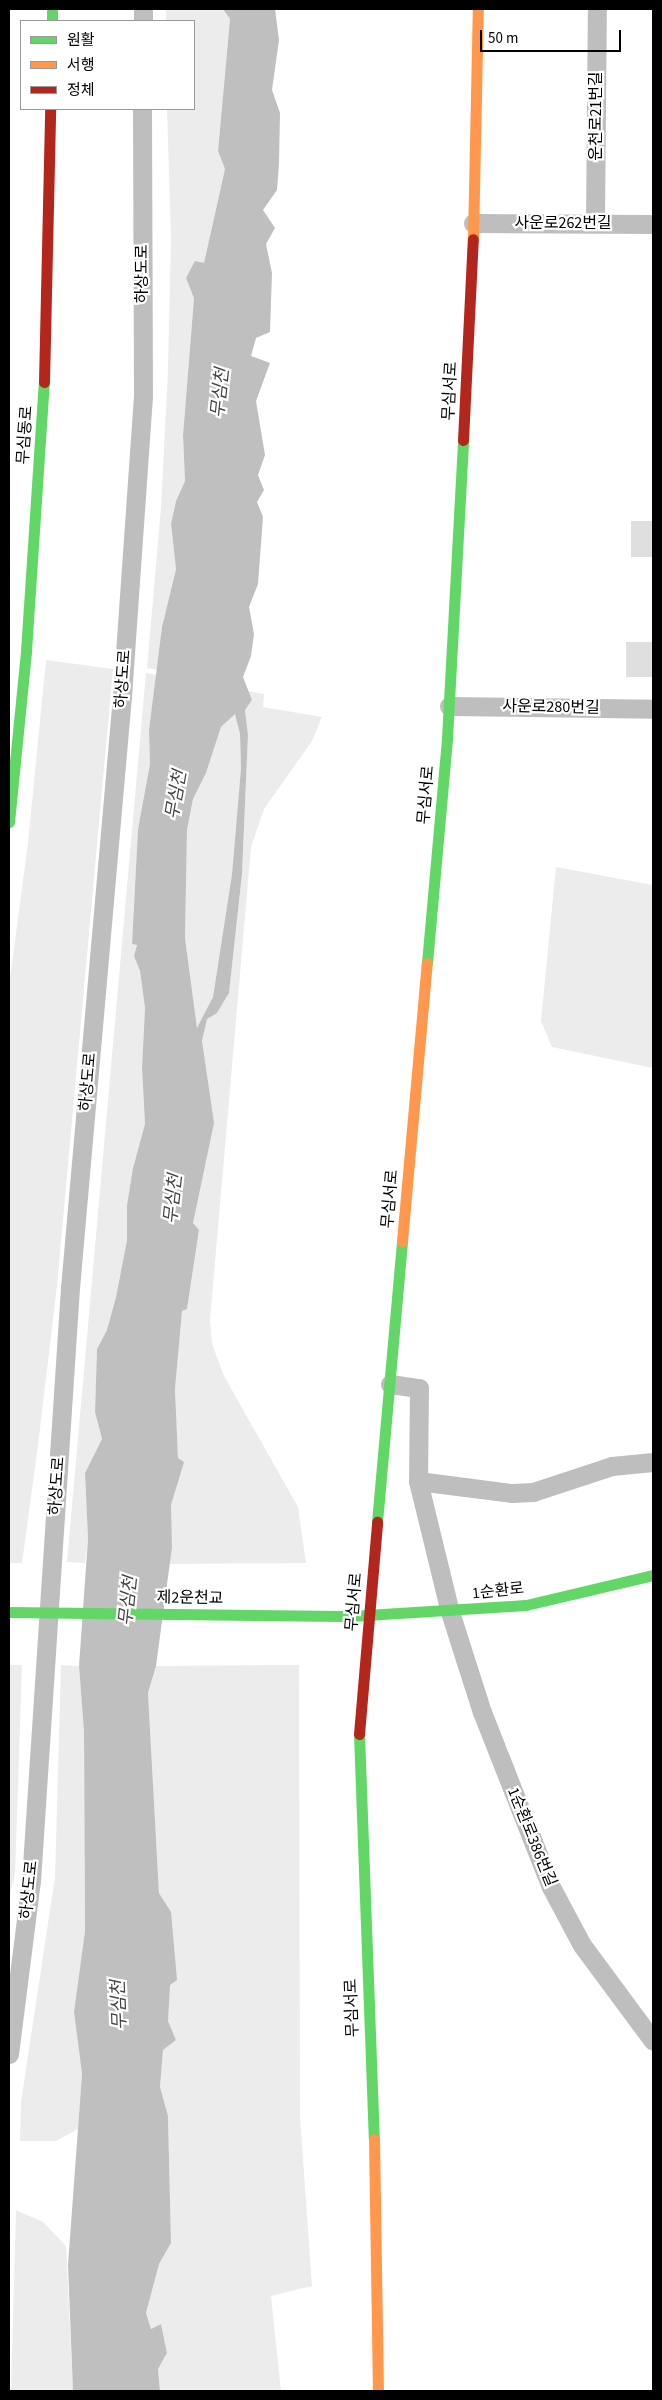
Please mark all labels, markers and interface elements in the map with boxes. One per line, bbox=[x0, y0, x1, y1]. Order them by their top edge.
legend bbox=[20, 20, 195, 110]
scale bar bbox=[482, 20, 623, 52]
text: 50 m bbox=[488, 28, 518, 49]
text: 원활 bbox=[67, 30, 95, 51]
text: 서행 bbox=[67, 55, 95, 76]
street label: 운천로21번길 bbox=[586, 71, 606, 161]
text: 정체 bbox=[67, 80, 95, 101]
street label: 사운로262번길 bbox=[514, 213, 612, 233]
street label: 하상도로 bbox=[132, 245, 152, 303]
street label: 무심서로 bbox=[439, 361, 461, 421]
water label: 무심천 bbox=[208, 367, 234, 419]
street label: 무심동로 bbox=[13, 405, 37, 465]
street label: 하상도로 bbox=[111, 649, 135, 709]
street label: 사운로280번길 bbox=[502, 697, 600, 717]
street label: 무심서로 bbox=[414, 765, 438, 825]
water label: 무심천 bbox=[162, 769, 192, 821]
street label: 하상도로 bbox=[76, 1052, 100, 1112]
street label: 무심서로 bbox=[378, 1169, 402, 1229]
water label: 무심천 bbox=[161, 1173, 187, 1225]
street label: 하상도로 bbox=[45, 1456, 69, 1516]
street label: 무심서로 bbox=[342, 1572, 366, 1632]
water label: 무심천 bbox=[116, 1575, 142, 1627]
street label: 1순환로 bbox=[471, 1579, 525, 1603]
street label: 제2운천교 bbox=[156, 1588, 224, 1608]
street label: 1순환로386번길 bbox=[503, 1785, 561, 1889]
street label: 하상도로 bbox=[16, 1860, 42, 1920]
street label: 무심서로 bbox=[341, 1978, 363, 2038]
water label: 무심천 bbox=[108, 1980, 132, 2030]

